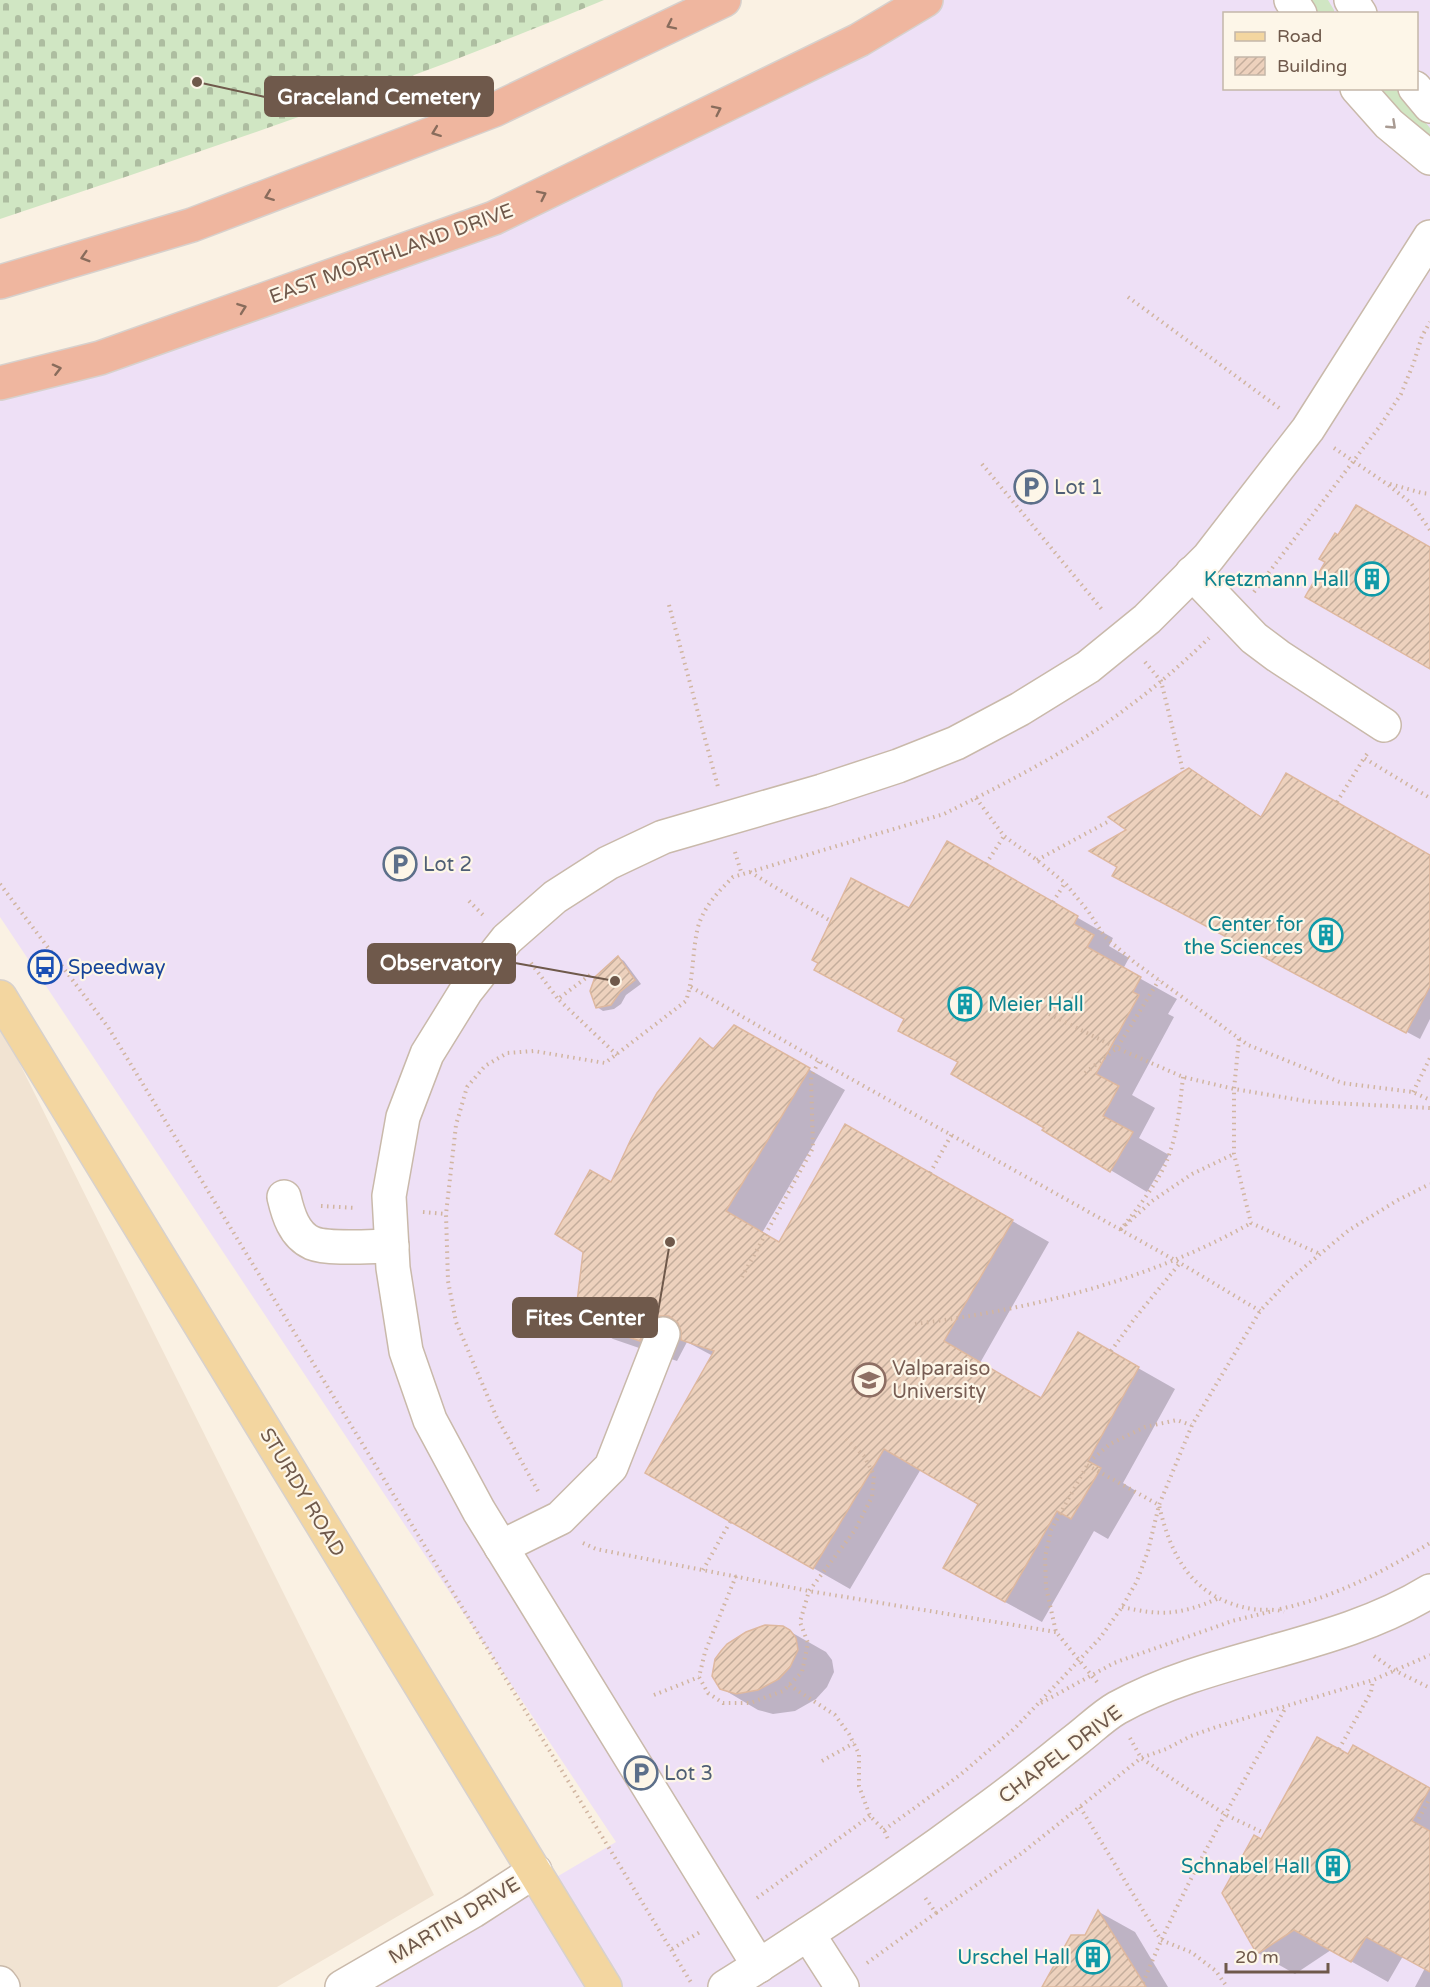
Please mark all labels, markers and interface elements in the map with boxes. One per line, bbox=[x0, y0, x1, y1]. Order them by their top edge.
legend bbox=[1223, 12, 1418, 90]
one-way arrow bbox=[666, 18, 677, 30]
text: Road bbox=[1277, 25, 1322, 47]
text: Building bbox=[1277, 55, 1347, 77]
callout: Graceland Cemetery bbox=[265, 77, 493, 116]
text: Graceland Cemetery bbox=[277, 85, 482, 110]
one-way arrow bbox=[711, 105, 722, 117]
one-way arrow bbox=[1385, 118, 1395, 129]
one-way arrow bbox=[431, 125, 442, 137]
one-way arrow bbox=[265, 188, 275, 201]
one-way arrow bbox=[535, 191, 546, 202]
street label: EAST MORTHLAND DRIVE bbox=[266, 199, 516, 309]
one-way arrow bbox=[80, 250, 91, 262]
one-way arrow bbox=[236, 303, 247, 316]
one-way arrow bbox=[52, 364, 62, 377]
parking icon: Lot 1 bbox=[1013, 469, 1049, 505]
place label: Lot 1 bbox=[1054, 476, 1103, 500]
building icon: Kretzmann Hall bbox=[1354, 561, 1390, 597]
place label: Kretzmann Hall bbox=[1204, 568, 1349, 592]
parking icon: Lot 2 bbox=[382, 846, 418, 882]
place label: Lot 2 bbox=[423, 853, 472, 877]
place label: Center for the Sciences bbox=[1184, 913, 1303, 960]
building icon: Center for the Sciences bbox=[1308, 917, 1344, 953]
callout: Observatory bbox=[368, 944, 515, 983]
bus stop icon: Speedway bbox=[27, 949, 63, 985]
text: Observatory bbox=[380, 951, 503, 976]
place label: Speedway bbox=[68, 956, 166, 980]
building icon: Meier Hall bbox=[947, 986, 983, 1022]
place label: Meier Hall bbox=[988, 993, 1084, 1017]
callout: Fites Center bbox=[513, 1298, 657, 1337]
text: Fites Center bbox=[525, 1306, 646, 1331]
place label: Valparaiso University bbox=[892, 1357, 991, 1404]
school or university icon: Valparaiso University bbox=[851, 1362, 887, 1398]
street label: STURDY ROAD bbox=[254, 1424, 350, 1561]
street label: CHAPEL DRIVE bbox=[994, 1701, 1127, 1809]
parking icon: Lot 3 bbox=[623, 1755, 659, 1791]
place label: Lot 3 bbox=[664, 1762, 713, 1786]
building icon: Schnabel Hall bbox=[1315, 1848, 1351, 1884]
place label: Schnabel Hall bbox=[1181, 1855, 1310, 1879]
street label: MARTIN DRIVE bbox=[384, 1872, 525, 1970]
scale bar bbox=[1226, 1936, 1328, 1974]
building icon: Urschel Hall bbox=[1075, 1939, 1111, 1975]
place label: Urschel Hall bbox=[957, 1946, 1070, 1970]
text: 20 m bbox=[1235, 1946, 1279, 1968]

